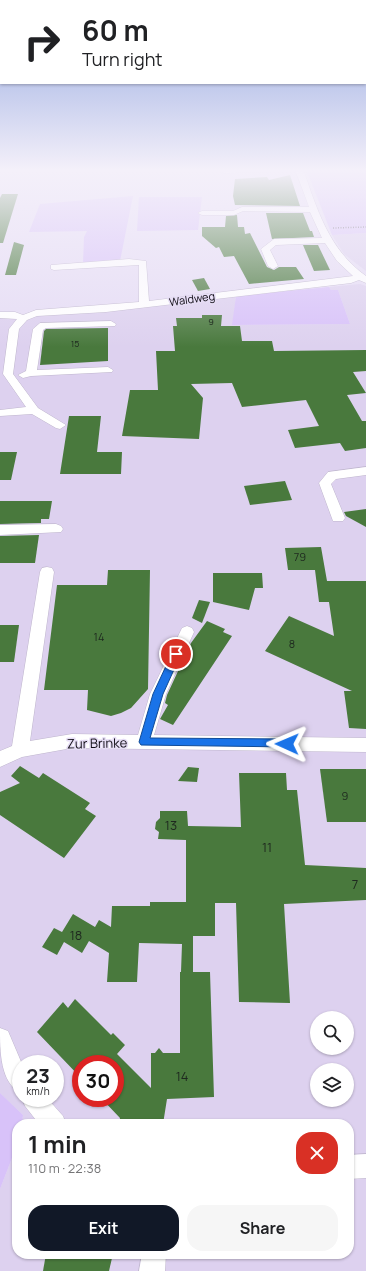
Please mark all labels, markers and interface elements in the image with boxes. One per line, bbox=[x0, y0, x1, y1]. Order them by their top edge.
text: 60 m bbox=[82, 11, 149, 49]
icon: right bbox=[16, 16, 68, 68]
text: Turn right bbox=[82, 47, 163, 71]
street label: Waldweg bbox=[168, 288, 216, 309]
house number: 9 bbox=[208, 315, 214, 328]
house number: 15 bbox=[71, 337, 79, 350]
house number: 79 bbox=[294, 549, 306, 564]
house number: 14 bbox=[94, 629, 104, 644]
house number: 8 bbox=[289, 636, 295, 651]
pin bbox=[159, 637, 193, 671]
icon: arrive bbox=[165, 643, 187, 665]
position arrow bbox=[266, 723, 308, 765]
street label: Zur Brinke bbox=[67, 733, 128, 753]
house number: 9 bbox=[342, 788, 349, 803]
house number: 13 bbox=[165, 816, 177, 834]
house number: 11 bbox=[262, 838, 272, 856]
house number: 7 bbox=[352, 875, 358, 893]
house number: 18 bbox=[70, 926, 82, 944]
map controls bbox=[310, 1011, 354, 1107]
button: search bbox=[310, 1011, 354, 1055]
speed limit sign: 30 bbox=[72, 1055, 124, 1107]
text: 23 bbox=[26, 1062, 50, 1089]
button: layers bbox=[310, 1063, 354, 1107]
house number: 14 bbox=[176, 1067, 189, 1085]
text: km/h bbox=[26, 1084, 50, 1098]
text: 1 min bbox=[28, 1127, 87, 1160]
button: close bbox=[296, 1132, 338, 1174]
text: 110 m · 22:38 bbox=[28, 1159, 101, 1177]
button: Exit bbox=[28, 1205, 179, 1251]
button: Share bbox=[187, 1205, 338, 1251]

